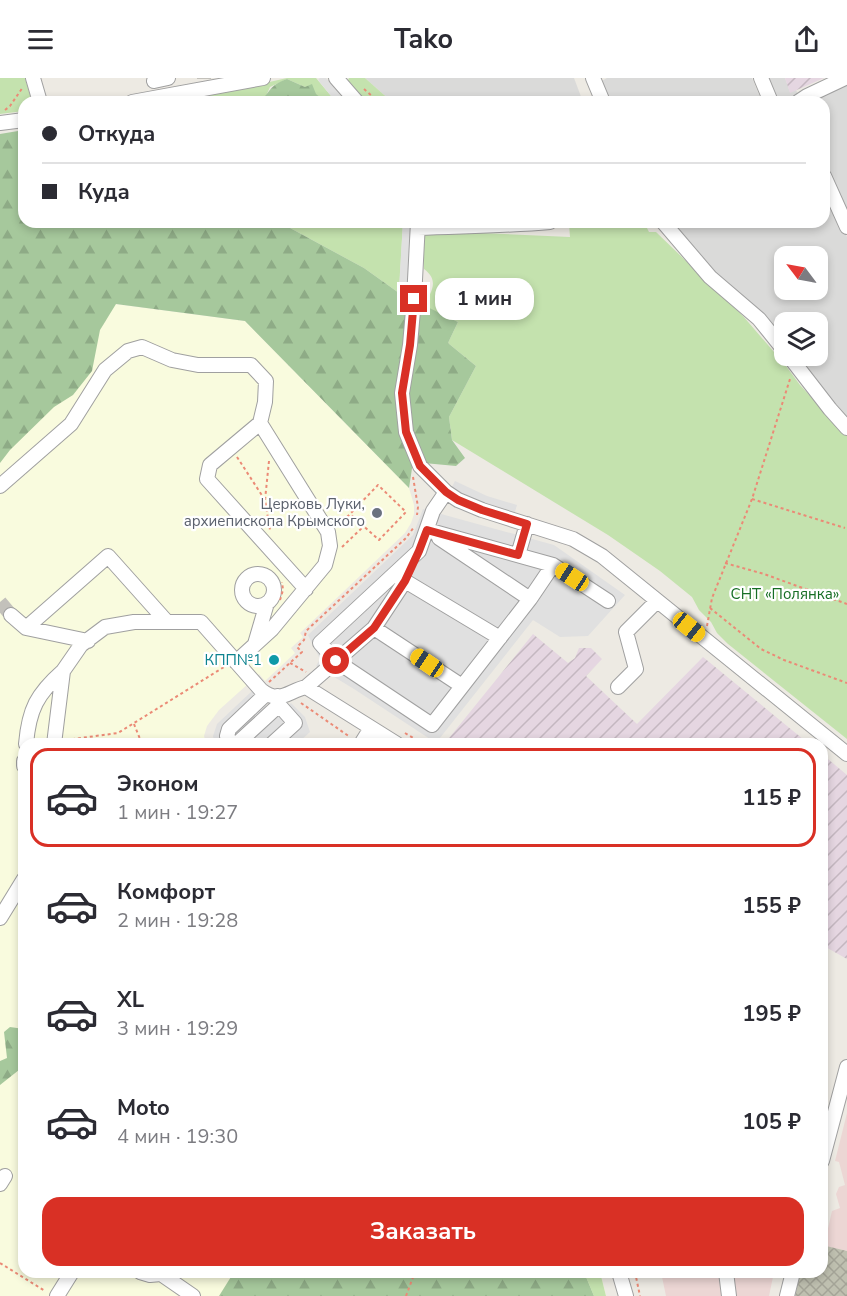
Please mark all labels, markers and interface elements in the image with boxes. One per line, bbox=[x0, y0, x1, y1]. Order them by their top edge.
text: Tako bbox=[394, 21, 453, 58]
icon: menu bbox=[24, 23, 57, 56]
icon: share bbox=[790, 23, 823, 56]
text: Откуда bbox=[78, 119, 155, 149]
text: Куда bbox=[78, 177, 130, 207]
north arrow bbox=[774, 246, 828, 300]
map controls bbox=[774, 246, 828, 366]
callout: 1 мин bbox=[435, 278, 534, 320]
route end bbox=[400, 285, 427, 312]
text: 1 мин bbox=[457, 285, 512, 312]
button: layers bbox=[774, 312, 828, 366]
place label: Церковь Луки, архиепископа Крымского bbox=[184, 494, 365, 531]
marker: Церковь Луки, архиепископа Крымского bbox=[370, 506, 384, 520]
car bbox=[552, 560, 592, 594]
park label: СНТ «Полянка» bbox=[731, 584, 839, 604]
car bbox=[669, 609, 709, 645]
car bbox=[407, 645, 447, 681]
route start bbox=[322, 647, 349, 674]
place label: КПП№1 bbox=[205, 650, 262, 670]
marker: КПП№1 bbox=[267, 653, 281, 667]
text: Эконом bbox=[117, 769, 199, 799]
icon: car bbox=[45, 771, 99, 825]
text: 115 ₽ bbox=[742, 783, 801, 813]
text: 1 мин · 19:27 bbox=[117, 799, 238, 826]
text: Комфорт bbox=[117, 877, 215, 907]
icon: car bbox=[45, 879, 99, 933]
text: 155 ₽ bbox=[742, 891, 801, 921]
text: 2 мин · 19:28 bbox=[117, 907, 238, 934]
text: XL bbox=[117, 985, 144, 1015]
icon: car bbox=[45, 987, 99, 1041]
text: 195 ₽ bbox=[742, 999, 801, 1029]
text: 3 мин · 19:29 bbox=[117, 1015, 238, 1042]
text: Moto bbox=[117, 1093, 170, 1123]
icon: car bbox=[45, 1095, 99, 1149]
text: 105 ₽ bbox=[742, 1107, 801, 1137]
text: 4 мин · 19:30 bbox=[117, 1123, 238, 1150]
button: Заказать bbox=[42, 1197, 804, 1266]

